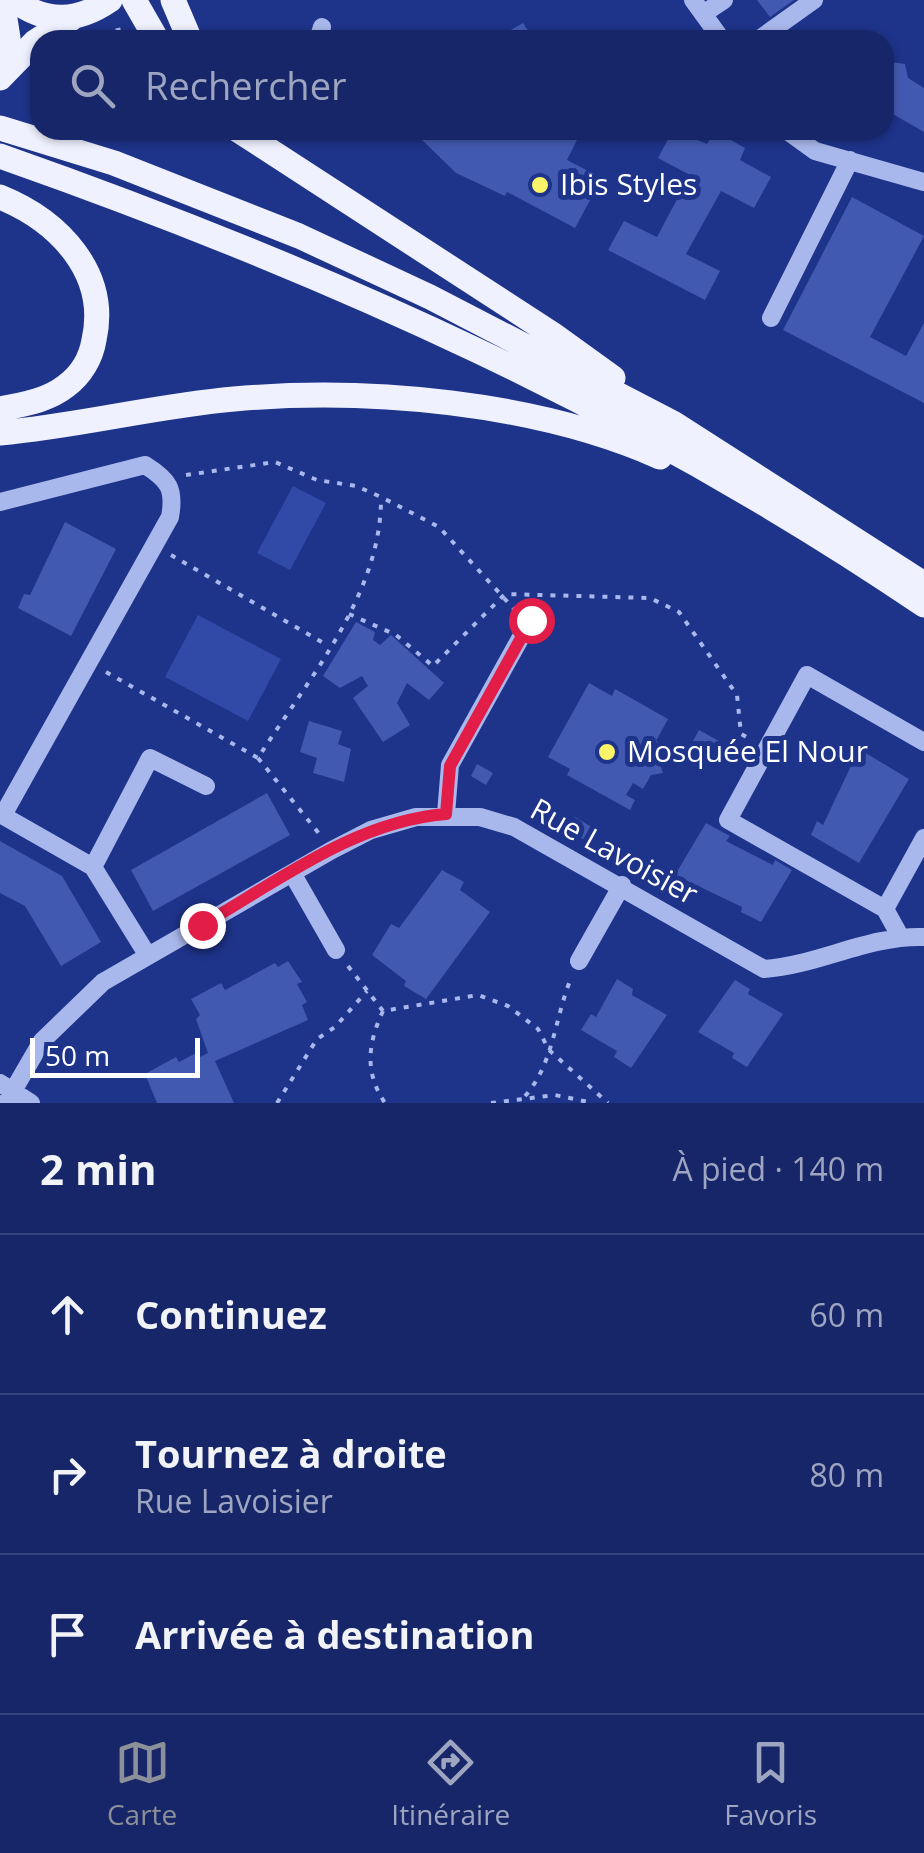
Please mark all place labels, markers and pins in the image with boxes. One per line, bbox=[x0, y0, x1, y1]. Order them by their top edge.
place label: Ibis Styles bbox=[560, 163, 697, 204]
marker: Ibis Styles bbox=[529, 174, 551, 196]
place label: Mosquée El Nour bbox=[627, 730, 868, 771]
marker: Mosquée El Nour bbox=[596, 741, 618, 763]

